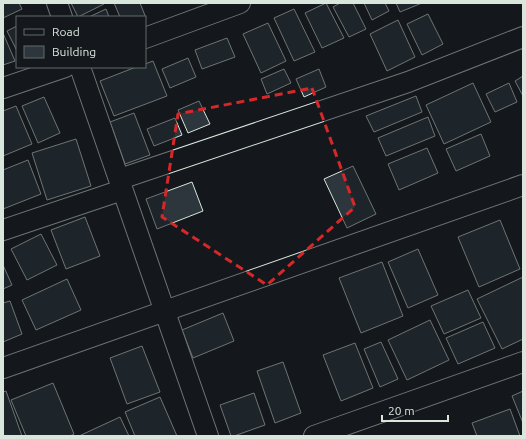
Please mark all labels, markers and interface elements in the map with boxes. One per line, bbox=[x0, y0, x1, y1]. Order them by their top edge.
legend bbox=[16, 16, 146, 68]
text: Road bbox=[52, 25, 80, 38]
text: Building bbox=[52, 45, 96, 58]
scale bar bbox=[382, 397, 448, 423]
text: 20 m bbox=[388, 404, 415, 417]

